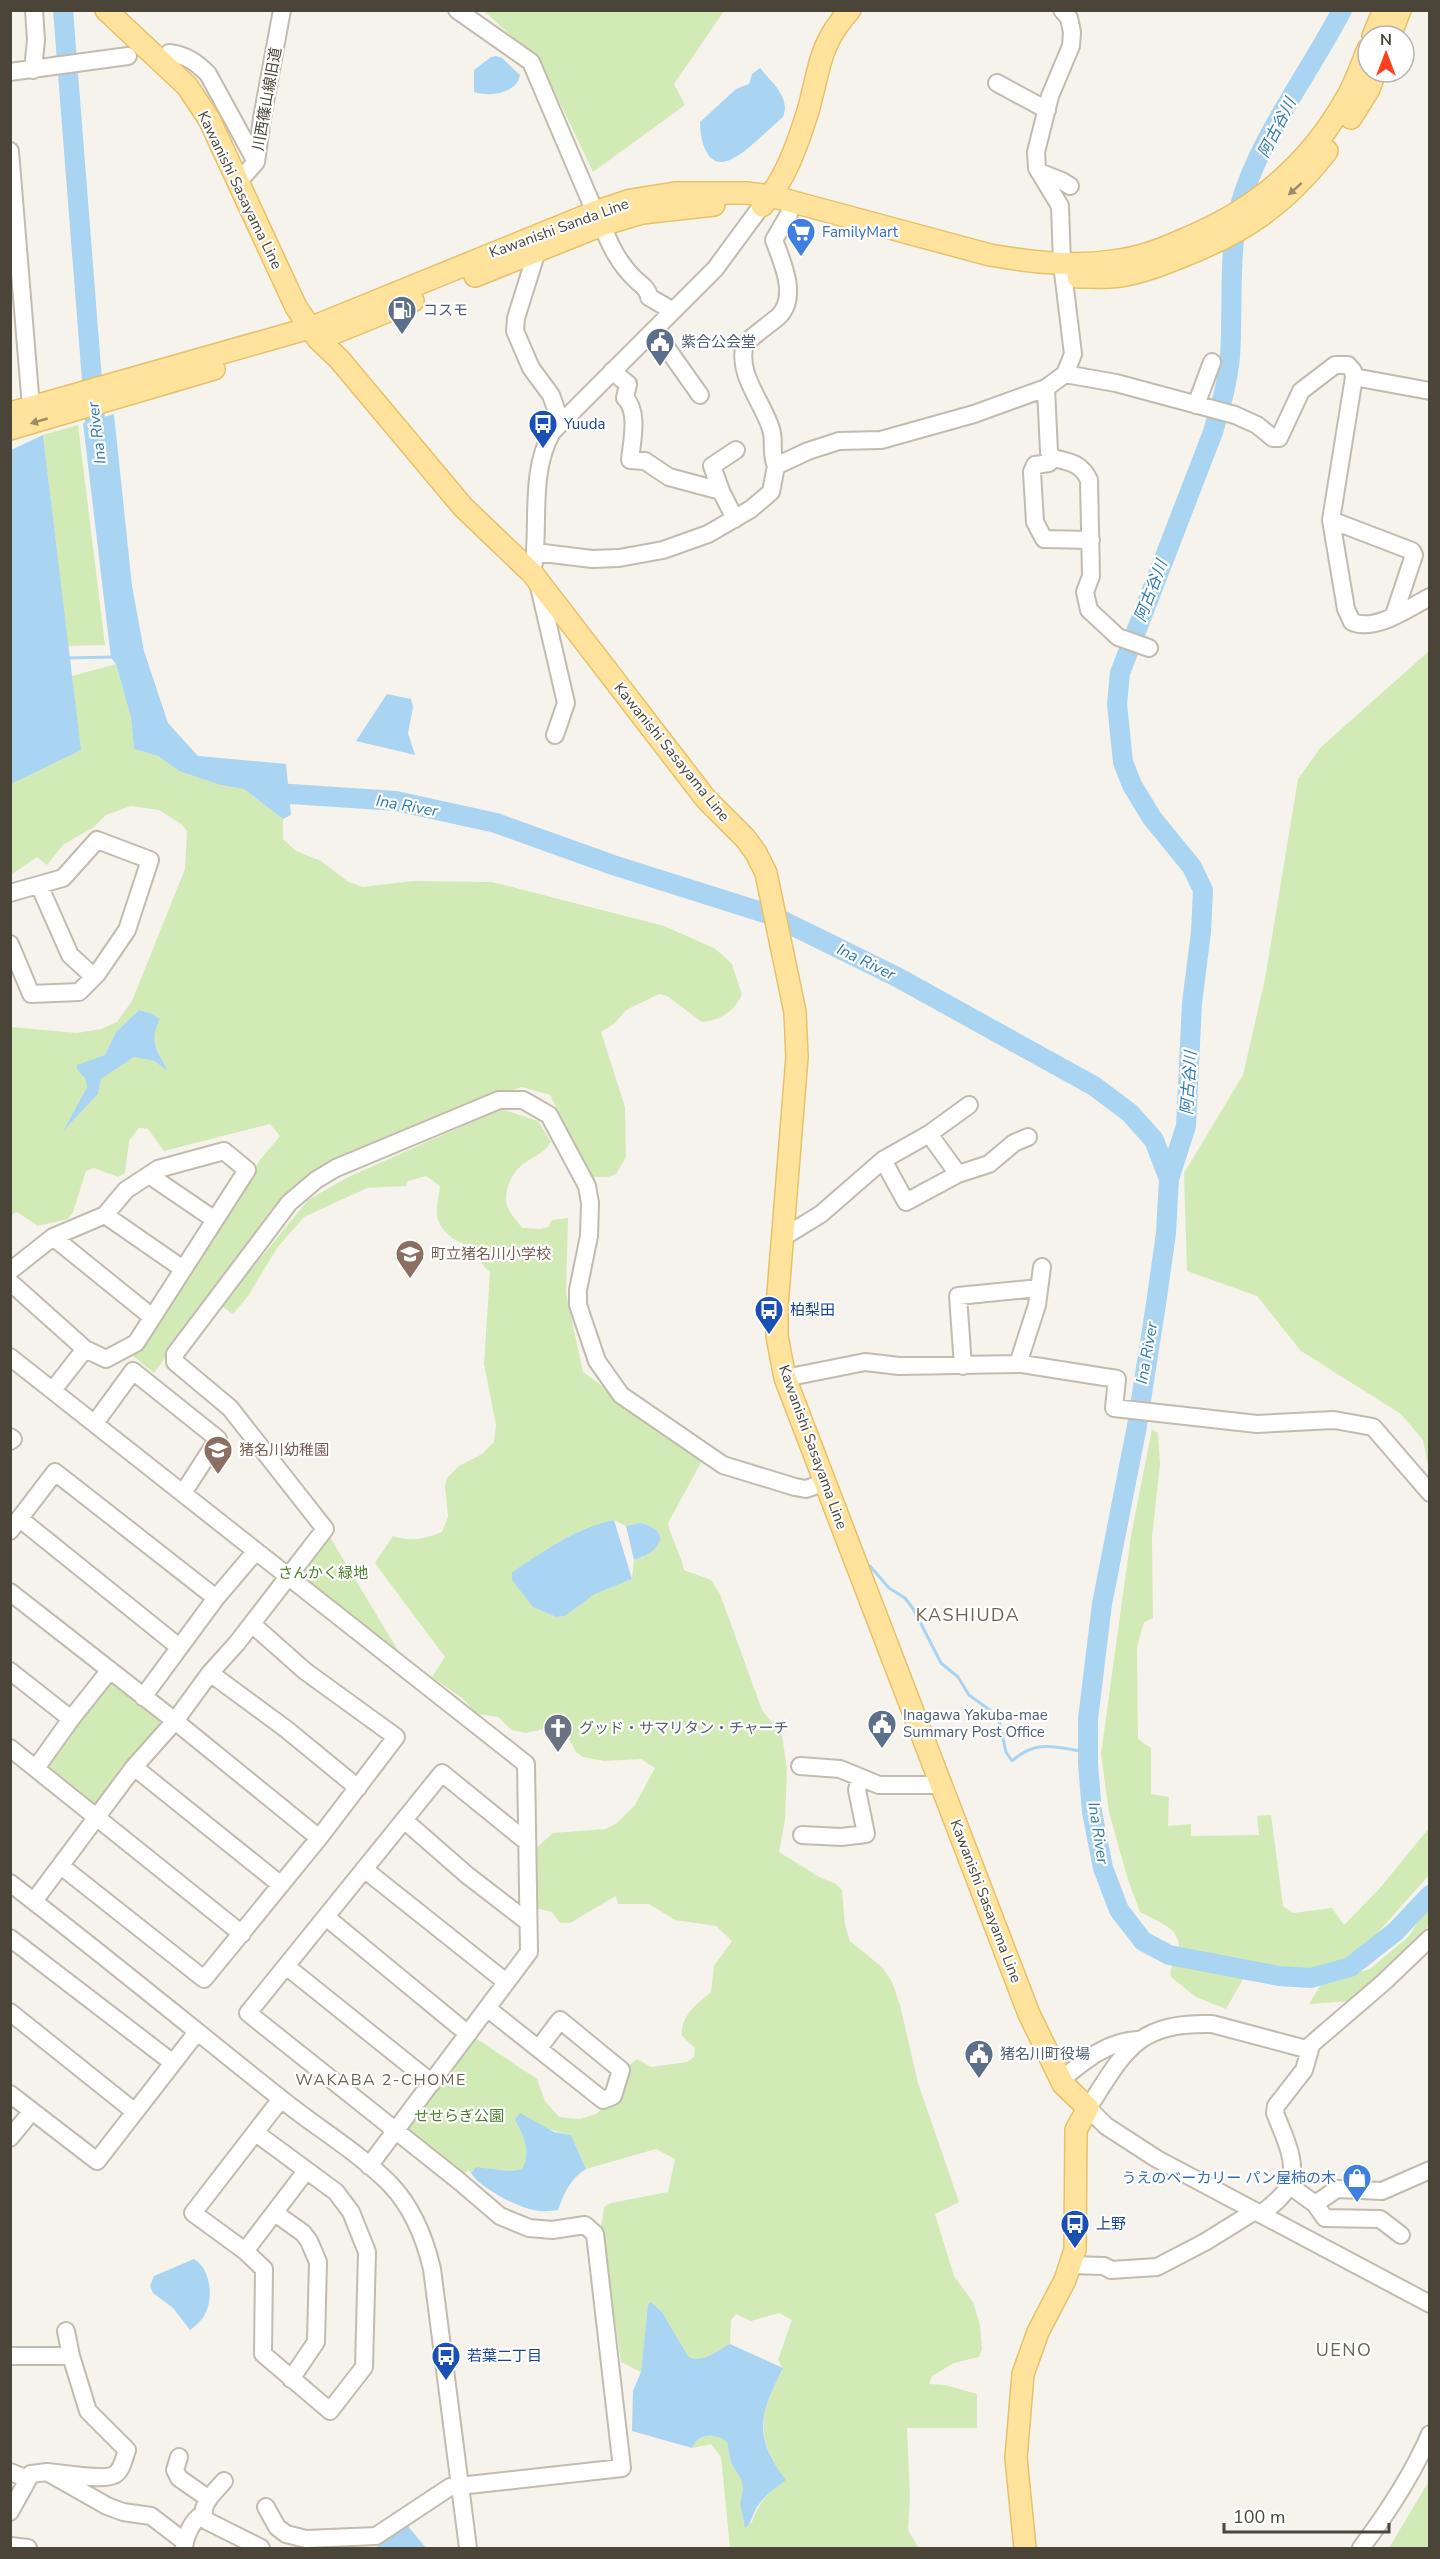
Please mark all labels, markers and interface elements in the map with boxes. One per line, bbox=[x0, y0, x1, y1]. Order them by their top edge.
north arrow bbox=[1356, 24, 1416, 84]
text: N bbox=[1380, 29, 1392, 51]
street label: 川西篠山線旧道 bbox=[248, 46, 286, 152]
water label: 阿古谷川 bbox=[1253, 93, 1302, 162]
street label: Kawanishi Sasayama Line bbox=[193, 108, 287, 272]
one-way arrow bbox=[1288, 181, 1302, 195]
street label: Kawanishi Sanda Line bbox=[486, 193, 632, 263]
supermarket icon: FamilyMart bbox=[785, 216, 817, 258]
place label: FamilyMart bbox=[822, 222, 899, 242]
fuel station icon: コスモ bbox=[386, 294, 418, 336]
place label: コスモ bbox=[423, 300, 468, 320]
public building icon: 紫合公会堂 bbox=[644, 326, 676, 368]
place label: 紫合公会堂 bbox=[681, 332, 756, 352]
water label: Ina River bbox=[82, 399, 112, 465]
bus stop icon: Yuuda bbox=[527, 408, 559, 450]
place label: Yuuda bbox=[563, 414, 605, 434]
one-way arrow bbox=[30, 417, 48, 426]
water label: 阿古谷川 bbox=[1129, 555, 1173, 625]
street label: Kawanishi Sasayama Line bbox=[610, 678, 734, 826]
water label: Ina River bbox=[374, 790, 441, 822]
water label: Ina River bbox=[833, 938, 900, 986]
water label: 阿古谷川 bbox=[1176, 1048, 1202, 1116]
school or university icon: 町立猪名川小学校 bbox=[394, 1238, 426, 1280]
place label: 町立猪名川小学校 bbox=[431, 1244, 551, 1264]
bus stop icon: 柏梨田 bbox=[753, 1294, 785, 1336]
place label: 柏梨田 bbox=[790, 1300, 835, 1320]
water label: Ina River bbox=[1131, 1319, 1163, 1386]
street label: Kawanishi Sasayama Line bbox=[774, 1362, 852, 1532]
school or university icon: 猪名川幼稚園 bbox=[202, 1434, 234, 1476]
place label: 猪名川幼稚園 bbox=[239, 1440, 329, 1460]
park label: さんかく緑地 bbox=[278, 1563, 368, 1583]
district label: KASHIUDA bbox=[916, 1603, 1020, 1627]
place label: Inagawa Yakuba-mae Summary Post Office bbox=[903, 1705, 1048, 1742]
public building icon: Inagawa Yakuba-mae Summary Post Office bbox=[866, 1708, 898, 1750]
church icon: グッド・サマリタン・チャーチ bbox=[542, 1712, 574, 1754]
place label: グッド・サマリタン・チャーチ bbox=[579, 1718, 789, 1738]
water label: Ina River bbox=[1082, 1800, 1114, 1867]
street label: Kawanishi Sasayama Line bbox=[946, 1817, 1026, 1985]
public building icon: 猪名川町役場 bbox=[963, 2038, 995, 2080]
place label: 猪名川町役場 bbox=[1000, 2044, 1090, 2064]
district label: WAKABA 2-CHOME bbox=[295, 2069, 467, 2091]
park label: せせらぎ公園 bbox=[414, 2106, 504, 2126]
shop icon: うえのベーカリー パン屋柿の木 bbox=[1341, 2162, 1373, 2204]
place label: うえのベーカリー パン屋柿の木 bbox=[1121, 2168, 1336, 2188]
bus stop icon: 上野 bbox=[1059, 2208, 1091, 2250]
place label: 上野 bbox=[1096, 2214, 1126, 2234]
district label: UENO bbox=[1316, 2338, 1372, 2362]
bus stop icon: 若葉二丁目 bbox=[430, 2340, 462, 2382]
place label: 若葉二丁目 bbox=[467, 2346, 542, 2366]
scale bar bbox=[1224, 2496, 1389, 2534]
text: 100 m bbox=[1233, 2505, 1285, 2529]

